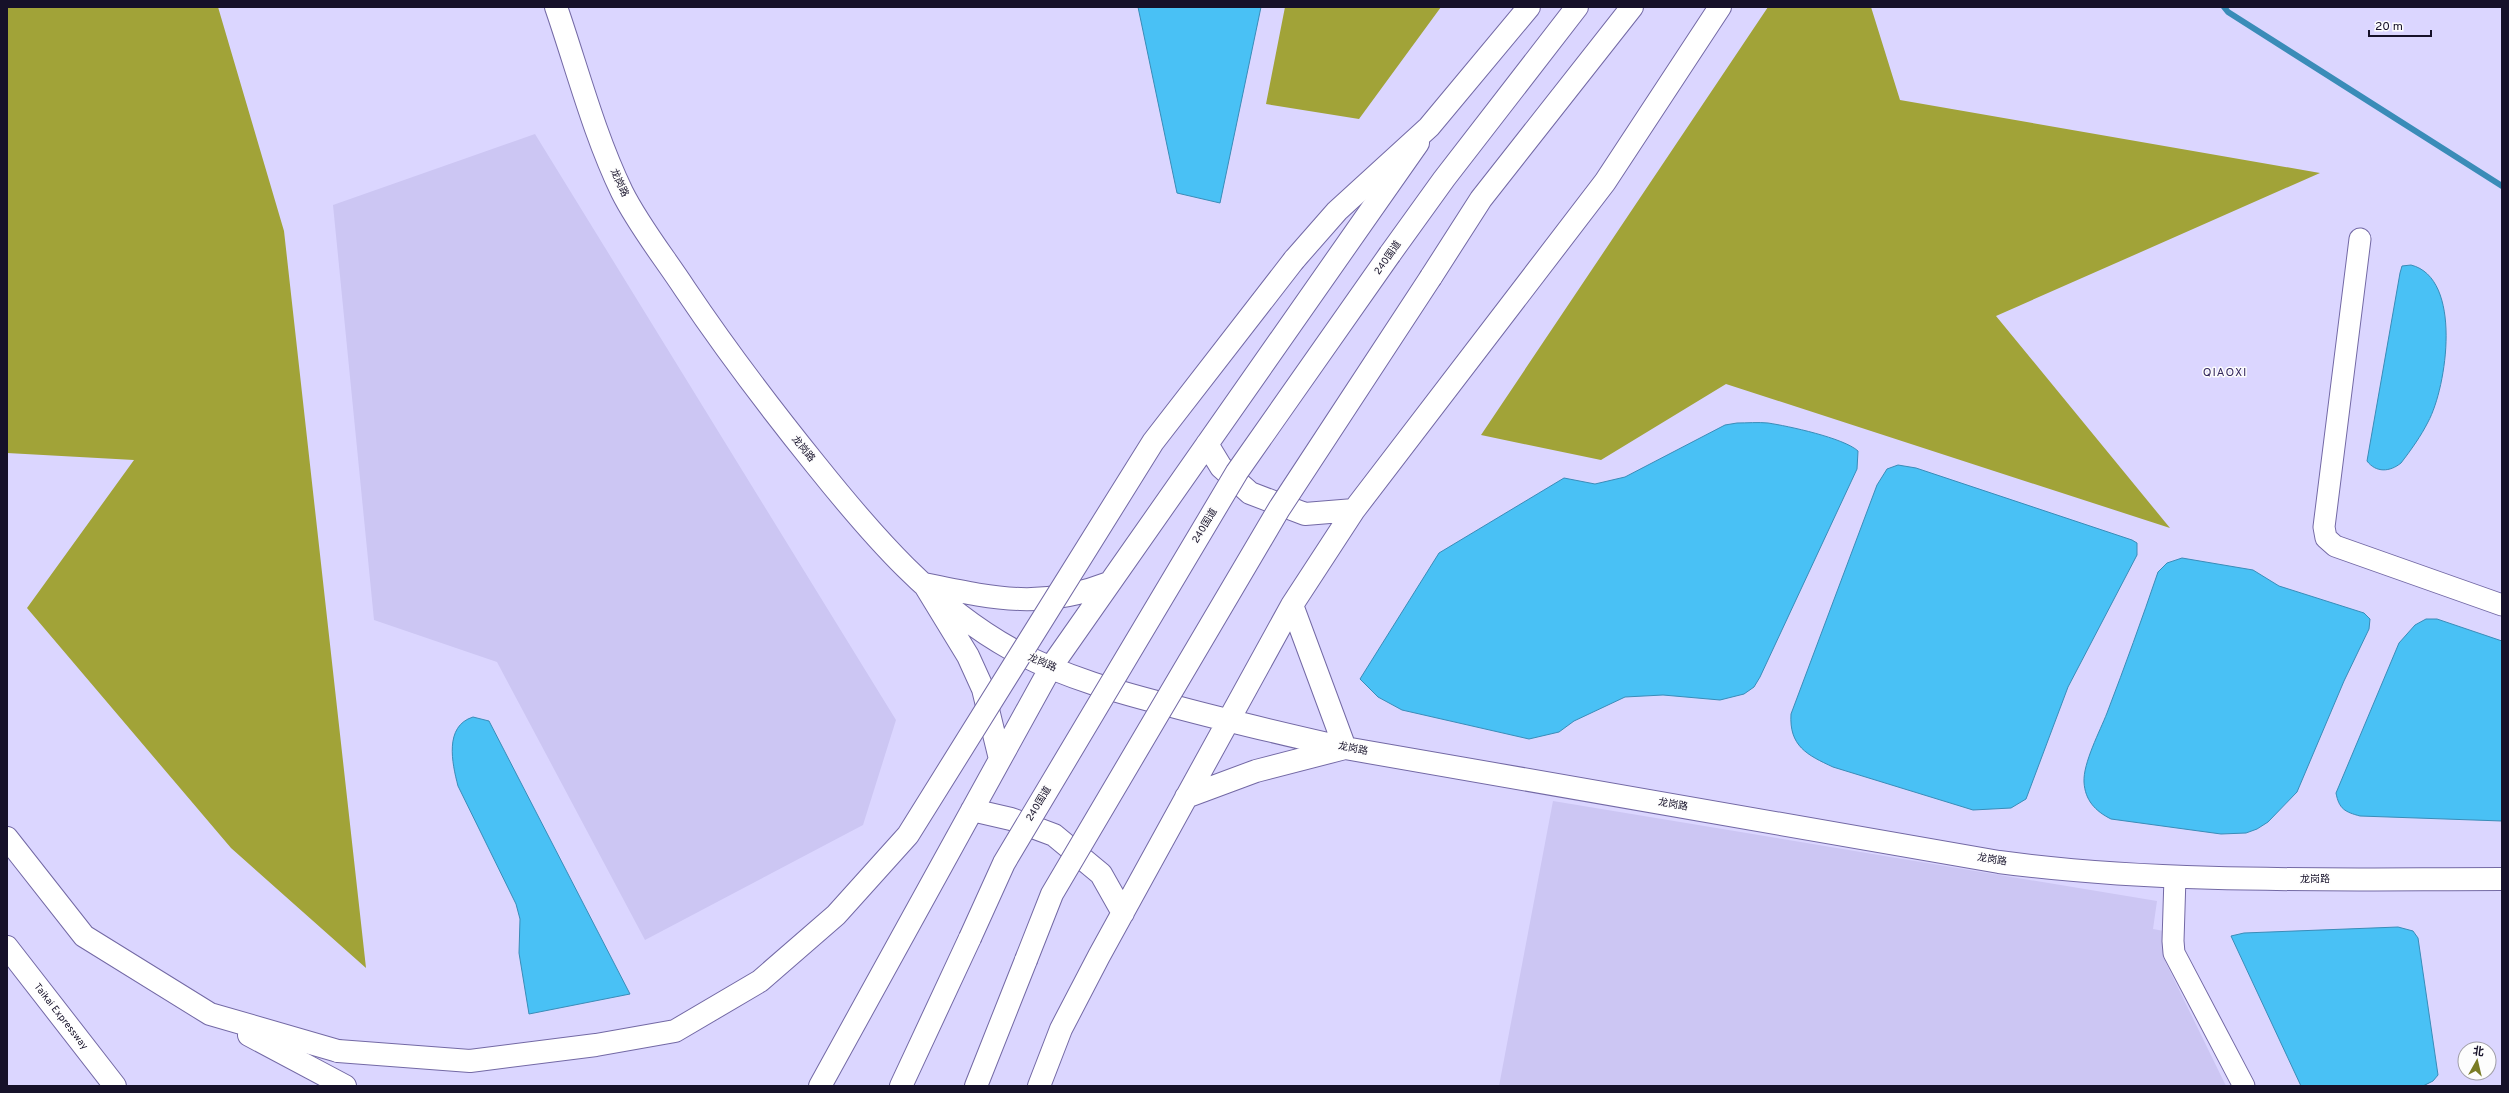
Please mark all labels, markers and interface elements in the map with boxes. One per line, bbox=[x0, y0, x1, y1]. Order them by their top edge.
scale bar bbox=[2369, 12, 2431, 38]
text: 20 m bbox=[2375, 19, 2403, 35]
street label: 龙岗路 bbox=[607, 167, 631, 199]
street label: 240国道 bbox=[1372, 238, 1404, 278]
district label: QIAOXI bbox=[2203, 365, 2247, 381]
street label: 龙岗路 bbox=[789, 433, 817, 465]
street label: 240国道 bbox=[1189, 506, 1221, 546]
street label: 龙岗路 bbox=[1026, 651, 1058, 675]
street label: 龙岗路 bbox=[1337, 740, 1369, 758]
street label: 240国道 bbox=[1023, 784, 1055, 824]
street label: 龙岗路 bbox=[1657, 796, 1689, 814]
street label: 龙岗路 bbox=[1976, 851, 2008, 869]
street label: 龙岗路 bbox=[2300, 873, 2330, 886]
street label: Taikai Expressway bbox=[31, 981, 91, 1052]
north arrow bbox=[2457, 1041, 2497, 1081]
text: 北 bbox=[2472, 1044, 2485, 1060]

